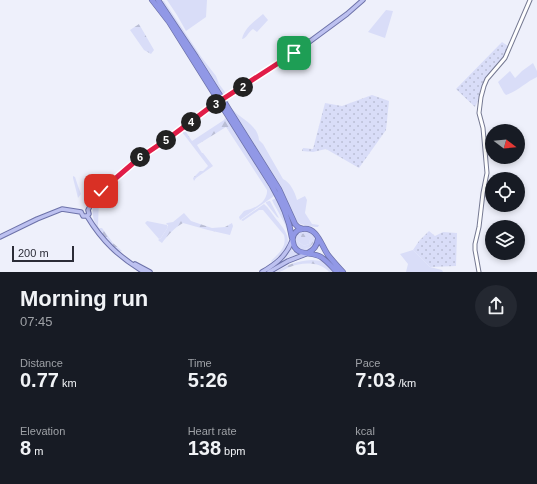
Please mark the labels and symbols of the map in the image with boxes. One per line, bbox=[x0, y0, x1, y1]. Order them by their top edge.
pin bbox=[277, 36, 311, 70]
pin: 2 bbox=[233, 77, 253, 97]
pin: 3 bbox=[206, 94, 226, 114]
pin: 4 bbox=[181, 112, 201, 132]
north arrow bbox=[485, 124, 525, 164]
pin: 5 bbox=[156, 130, 176, 150]
pin: 6 bbox=[130, 147, 150, 167]
pin bbox=[84, 174, 118, 208]
scale bar bbox=[12, 244, 74, 263]

